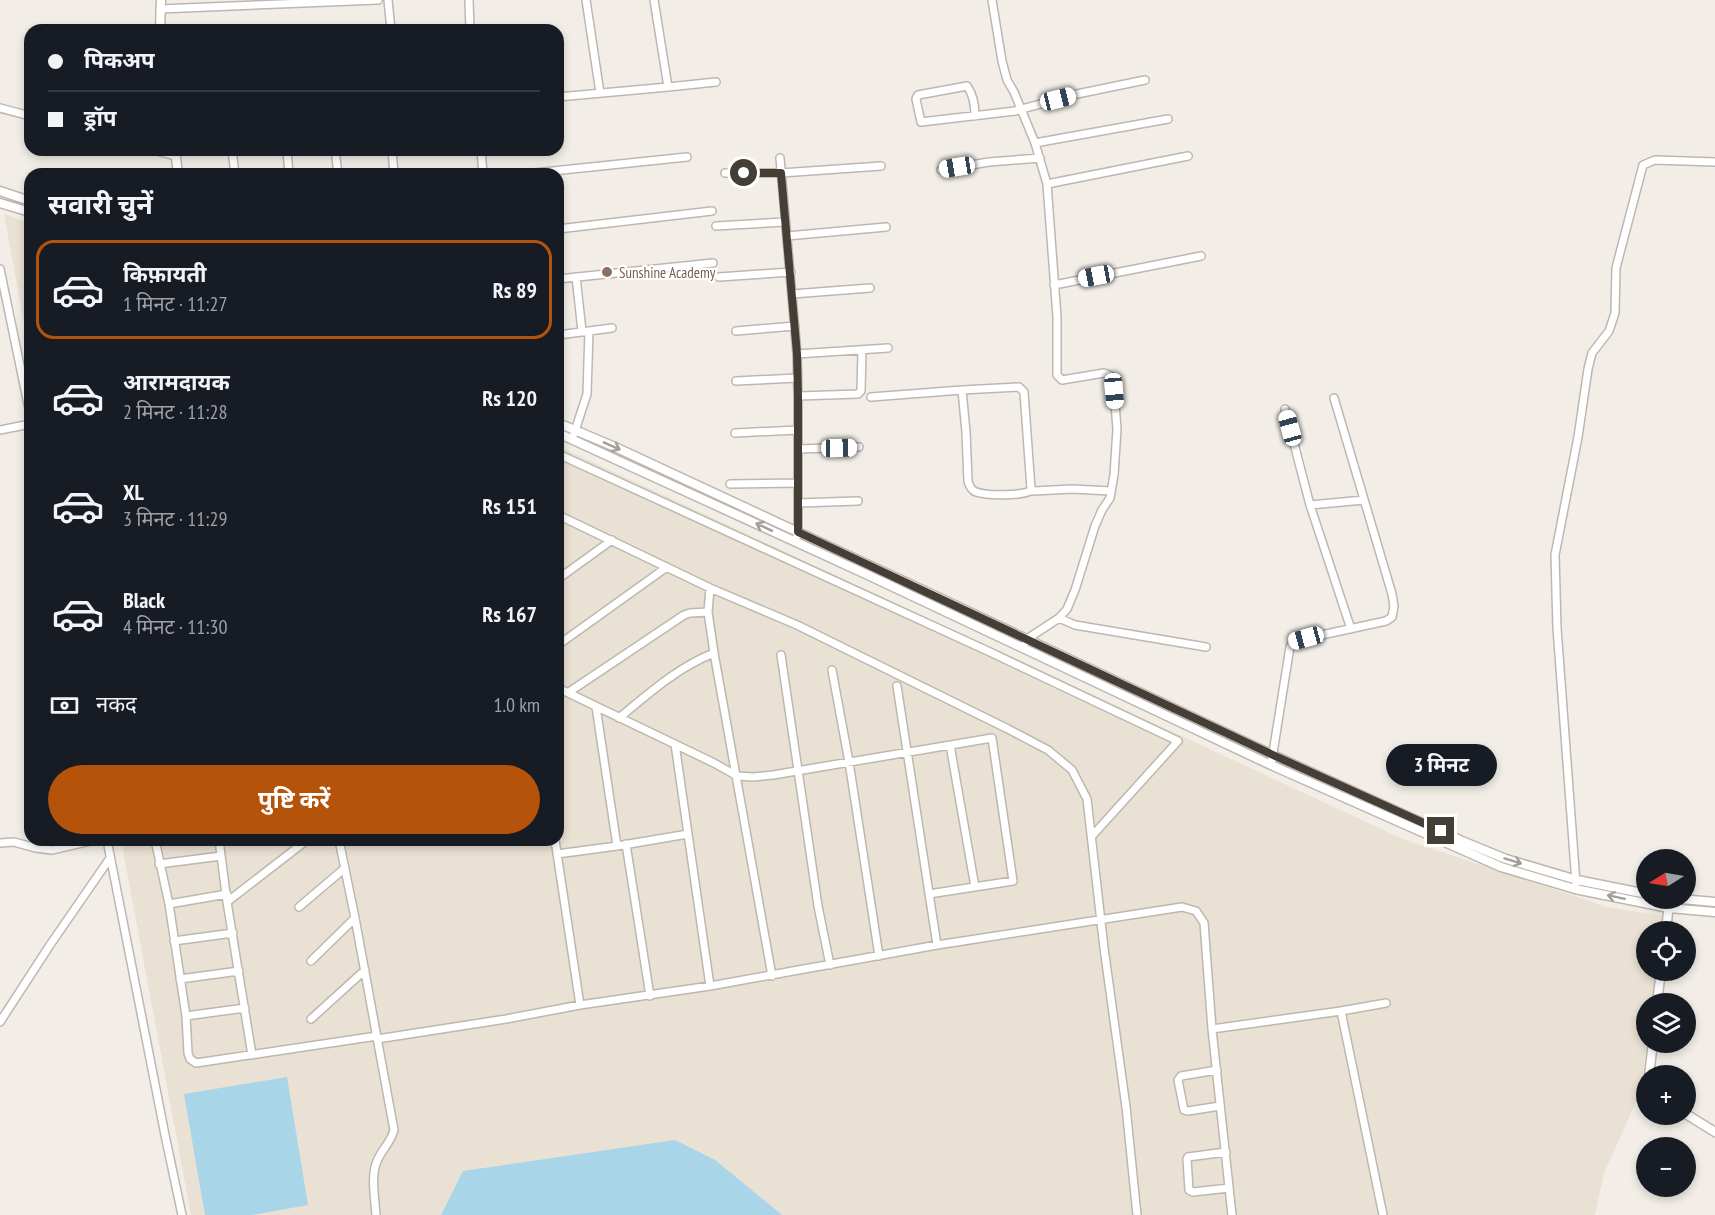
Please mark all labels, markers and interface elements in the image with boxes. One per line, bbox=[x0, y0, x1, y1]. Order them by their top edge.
text: पिकअप bbox=[84, 46, 155, 74]
car bbox=[1038, 86, 1078, 112]
text: ड्रॉप bbox=[84, 104, 117, 132]
car bbox=[938, 155, 976, 179]
route start bbox=[730, 159, 757, 186]
text: सवारी चुनें bbox=[48, 187, 153, 221]
text: किफ़ायती bbox=[123, 260, 207, 288]
icon: car bbox=[51, 263, 105, 317]
place label: Sunshine Academy bbox=[619, 263, 716, 282]
car bbox=[1077, 264, 1115, 288]
marker: Sunshine Academy bbox=[600, 265, 614, 279]
text: Rs 89 bbox=[493, 276, 537, 304]
text: 1 मिनट · 11:27 bbox=[123, 291, 227, 317]
text: आरामदायक bbox=[123, 368, 230, 396]
icon: car bbox=[51, 371, 105, 425]
car bbox=[1103, 372, 1125, 410]
text: Rs 120 bbox=[482, 384, 537, 412]
text: 2 मिनट · 11:28 bbox=[123, 399, 227, 425]
car bbox=[1277, 408, 1303, 448]
car bbox=[821, 439, 857, 457]
one-way arrow bbox=[602, 441, 620, 452]
text: XL bbox=[123, 478, 144, 506]
icon: car bbox=[51, 479, 105, 533]
text: Rs 151 bbox=[482, 492, 537, 520]
text: 3 मिनट · 11:29 bbox=[123, 506, 227, 532]
one-way arrow bbox=[756, 521, 774, 533]
text: Black bbox=[123, 586, 165, 614]
icon: car bbox=[51, 587, 105, 641]
text: Rs 167 bbox=[482, 600, 537, 628]
text: 4 मिनट · 11:30 bbox=[123, 614, 227, 640]
car bbox=[1286, 625, 1326, 651]
icon: cash bbox=[48, 689, 81, 722]
text: नकद bbox=[96, 690, 137, 718]
text: 1.0 km bbox=[493, 692, 540, 718]
callout: 3 मिनट bbox=[1386, 744, 1496, 786]
text: 3 मिनट bbox=[1414, 752, 1469, 778]
button: पुष्टि करें bbox=[48, 765, 540, 834]
route end bbox=[1427, 817, 1454, 844]
north arrow bbox=[1636, 849, 1696, 909]
map controls bbox=[1636, 849, 1696, 1197]
one-way arrow bbox=[1503, 856, 1522, 867]
one-way arrow bbox=[1606, 891, 1626, 902]
button: locate bbox=[1636, 921, 1696, 981]
button: layers bbox=[1636, 993, 1696, 1053]
button: + bbox=[1636, 1065, 1696, 1125]
button: − bbox=[1636, 1137, 1696, 1197]

